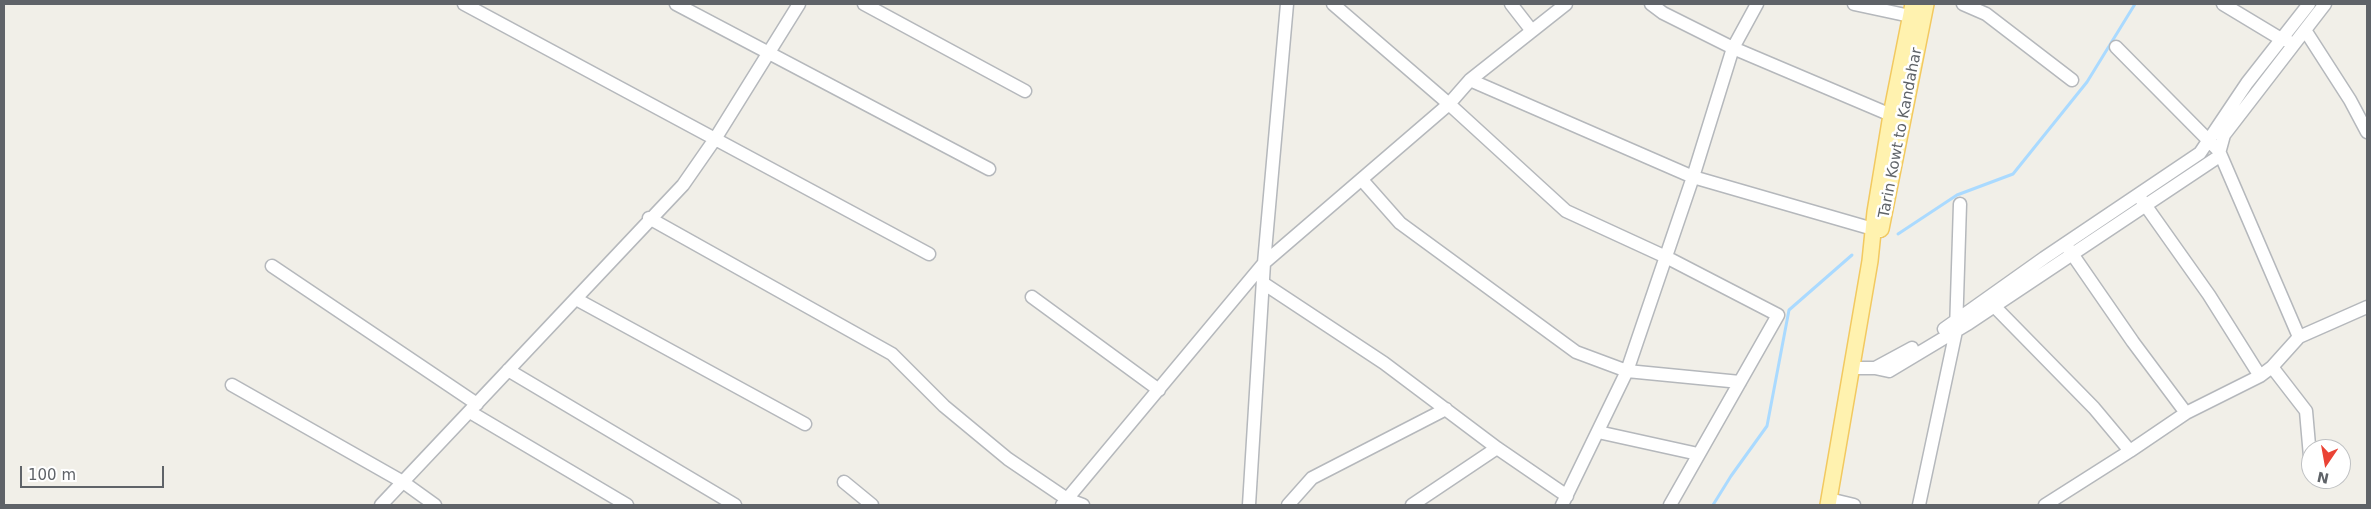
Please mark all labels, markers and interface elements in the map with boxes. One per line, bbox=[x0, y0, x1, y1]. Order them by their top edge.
street label: Tarin Kowt to Kandahar bbox=[1876, 46, 1926, 220]
north arrow bbox=[2301, 439, 2351, 489]
scale bar bbox=[22, 456, 166, 488]
text: 100 m bbox=[28, 466, 76, 484]
text: N bbox=[2316, 469, 2330, 487]

